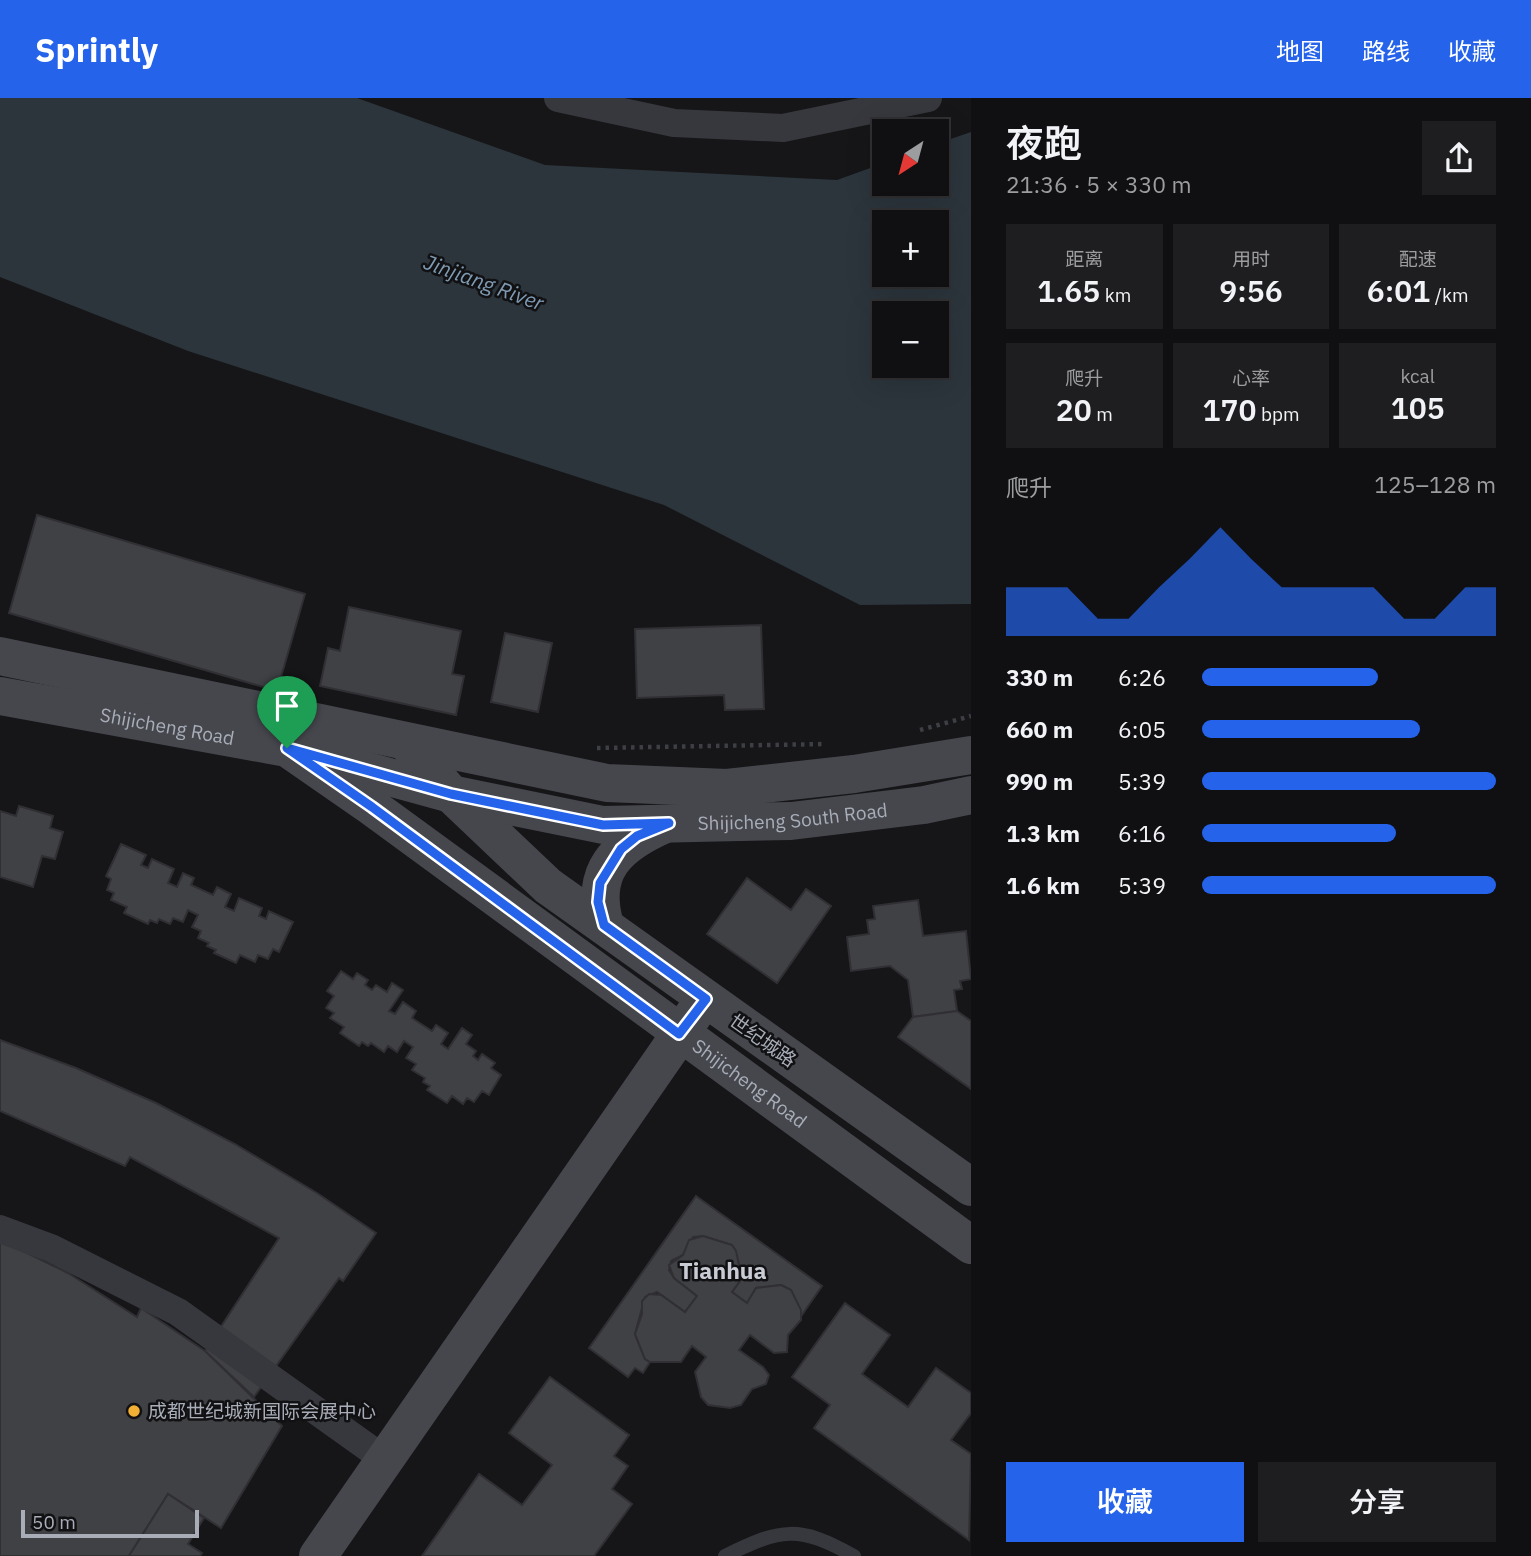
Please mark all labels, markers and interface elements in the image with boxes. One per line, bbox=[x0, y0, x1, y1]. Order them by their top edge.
text: Sprintly bbox=[35, 28, 158, 71]
text: 地图 bbox=[1276, 35, 1324, 67]
text: 路线 bbox=[1362, 35, 1410, 67]
text: 收藏 bbox=[1448, 35, 1496, 67]
text: 夜跑 bbox=[1006, 118, 1082, 167]
north arrow bbox=[872, 119, 948, 196]
map controls bbox=[872, 119, 949, 378]
button: share bbox=[1422, 121, 1496, 195]
text: 21:36 · 5 × 330 m bbox=[1006, 169, 1192, 199]
button: + bbox=[872, 210, 949, 287]
water label: Jinjiang River bbox=[420, 247, 549, 317]
text: 距离 bbox=[1065, 247, 1103, 271]
text: 用时 bbox=[1232, 247, 1270, 271]
text: 配速 bbox=[1399, 247, 1437, 271]
text: 1.65 bbox=[1037, 271, 1100, 310]
text: 9:56 bbox=[1219, 271, 1283, 310]
text: 6:01 bbox=[1367, 271, 1430, 310]
text: km bbox=[1100, 283, 1131, 307]
text: /km bbox=[1430, 283, 1469, 307]
button: − bbox=[872, 301, 949, 378]
text: kcal bbox=[1400, 364, 1435, 388]
text: 爬升 bbox=[1065, 366, 1103, 390]
text: 心率 bbox=[1232, 366, 1270, 390]
text: 105 bbox=[1391, 388, 1445, 427]
text: 20 bbox=[1056, 390, 1092, 429]
text: 170 bbox=[1202, 390, 1256, 429]
text: m bbox=[1092, 402, 1113, 426]
text: bpm bbox=[1256, 402, 1300, 426]
text: 125–128 m bbox=[1374, 469, 1496, 499]
text: 爬升 bbox=[1006, 472, 1052, 502]
text: 330 m bbox=[1006, 662, 1073, 692]
text: 6:26 bbox=[1118, 662, 1166, 692]
pin bbox=[257, 676, 317, 748]
icon: arrive bbox=[268, 687, 306, 725]
street label: Shijicheng Road bbox=[98, 702, 236, 750]
text: 660 m bbox=[1006, 714, 1073, 744]
text: 6:05 bbox=[1118, 714, 1166, 744]
text: 990 m bbox=[1006, 766, 1073, 796]
text: 5:39 bbox=[1118, 766, 1166, 796]
street label: Shijicheng South Road bbox=[697, 797, 889, 835]
text: 1.3 km bbox=[1006, 818, 1080, 848]
text: 6:16 bbox=[1118, 818, 1166, 848]
text: 1.6 km bbox=[1006, 870, 1080, 900]
text: 5:39 bbox=[1118, 870, 1166, 900]
street label: 世纪城路 bbox=[725, 1008, 801, 1072]
street label: Shijicheng Road bbox=[688, 1033, 812, 1133]
district label: Tianhua bbox=[679, 1255, 767, 1285]
place label: 成都世纪城新国际会展中心 bbox=[148, 1399, 376, 1423]
marker: 成都世纪城新国际会展中心 bbox=[126, 1403, 142, 1419]
button: 收藏 bbox=[1006, 1462, 1244, 1542]
button: 分享 bbox=[1258, 1462, 1496, 1542]
scale bar bbox=[21, 1507, 200, 1539]
text: 50 m bbox=[32, 1510, 76, 1534]

